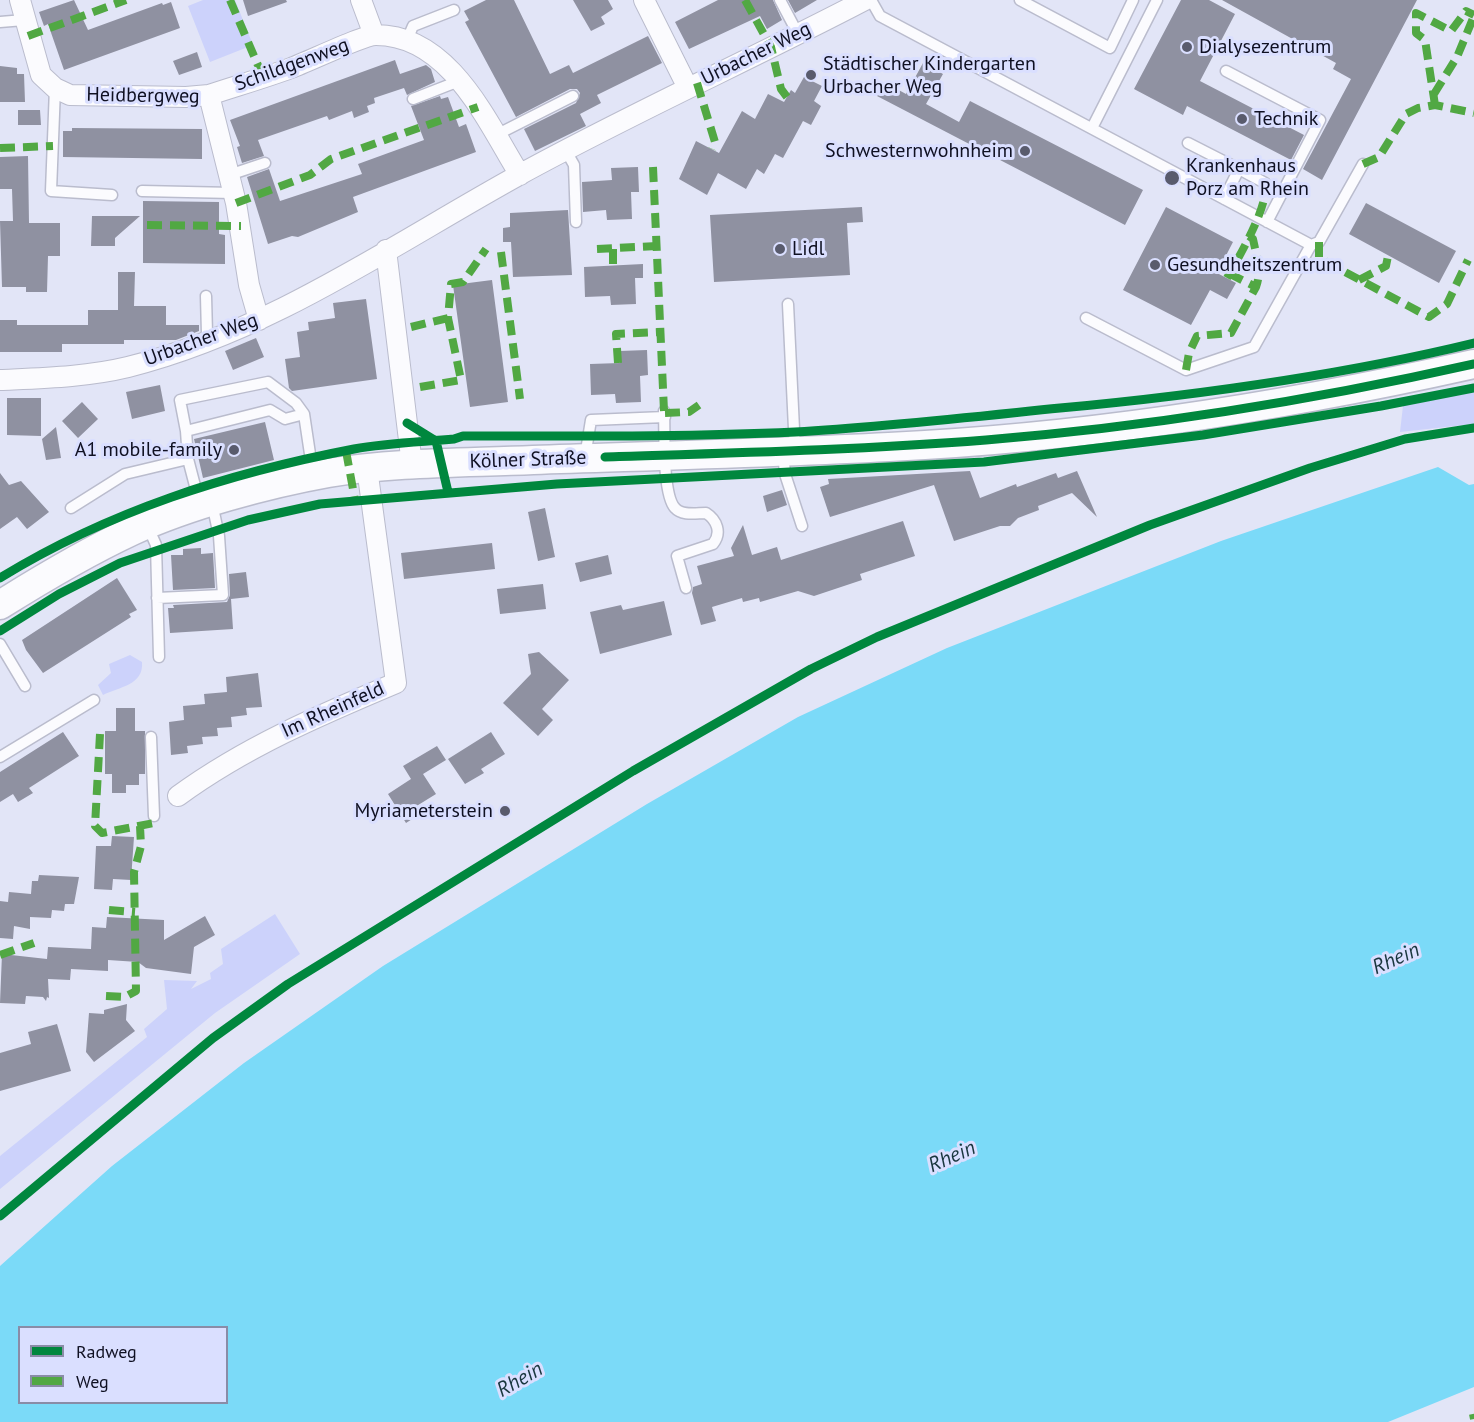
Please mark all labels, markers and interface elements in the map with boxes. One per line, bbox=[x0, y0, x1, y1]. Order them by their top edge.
street label: Urbacher Weg bbox=[697, 17, 815, 91]
street label: Schildgenweg bbox=[232, 33, 352, 97]
place label: Dialysezentrum bbox=[1199, 35, 1331, 59]
marker: Dialysezentrum bbox=[1180, 40, 1194, 54]
place label: Städtischer Kindergarten Urbacher Weg bbox=[823, 52, 1036, 99]
marker: Städtischer Kindergarten Urbacher Weg bbox=[804, 68, 818, 82]
street label: Heidbergweg bbox=[86, 83, 200, 109]
place label: Technik bbox=[1254, 107, 1318, 131]
marker: Technik bbox=[1235, 112, 1249, 126]
place label: Schwesternwohnheim bbox=[825, 139, 1013, 163]
marker: Schwesternwohnheim bbox=[1018, 144, 1032, 158]
place label: Krankenhaus Porz am Rhein bbox=[1186, 154, 1309, 201]
marker: Krankenhaus Porz am Rhein bbox=[1163, 169, 1181, 187]
place label: Lidl bbox=[792, 237, 824, 261]
marker: Lidl bbox=[773, 242, 787, 256]
place label: Gesundheitszentrum bbox=[1167, 253, 1342, 277]
marker: Gesundheitszentrum bbox=[1148, 258, 1162, 272]
street label: Urbacher Weg bbox=[141, 308, 261, 372]
place label: A1 mobile-family bbox=[75, 438, 222, 462]
marker: A1 mobile-family bbox=[227, 443, 241, 457]
street label: Kölner Straße bbox=[469, 446, 587, 474]
street label: Im Rheinfeld bbox=[278, 677, 388, 743]
place label: Myriameterstein bbox=[354, 799, 493, 823]
marker: Myriameterstein bbox=[498, 804, 512, 818]
water label: Rhein bbox=[1368, 937, 1424, 981]
water label: Rhein bbox=[924, 1135, 980, 1179]
legend bbox=[18, 1326, 228, 1404]
text: Radweg bbox=[76, 1340, 137, 1363]
water label: Rhein bbox=[492, 1357, 548, 1403]
text: Weg bbox=[76, 1370, 109, 1393]

